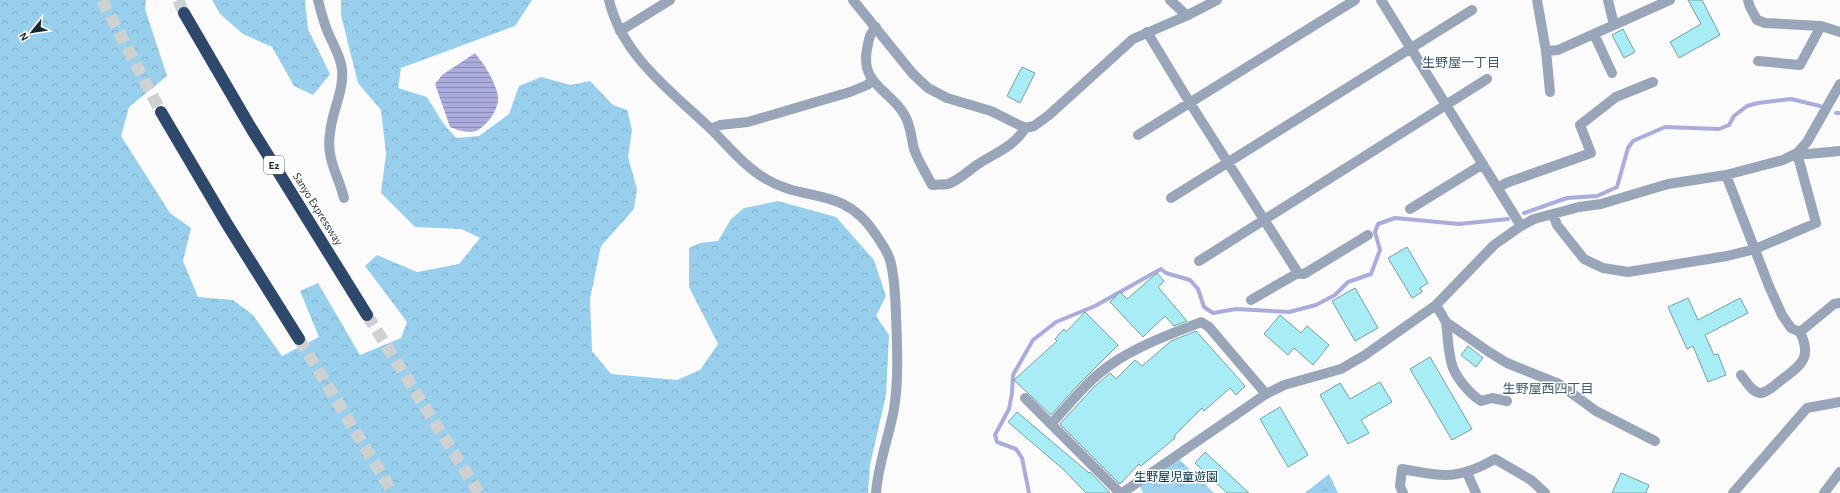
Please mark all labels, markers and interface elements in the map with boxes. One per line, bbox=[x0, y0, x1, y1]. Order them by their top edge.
north arrow bbox=[12, 12, 52, 52]
text: N bbox=[17, 31, 30, 43]
district label: 生野屋一丁目 bbox=[1422, 56, 1500, 70]
road number: E2 bbox=[264, 156, 284, 174]
street label: Sanyo Expressway bbox=[290, 170, 345, 248]
district label: 生野屋西四丁目 bbox=[1502, 382, 1594, 396]
park label: 生野屋児童遊園 bbox=[1134, 470, 1218, 483]

